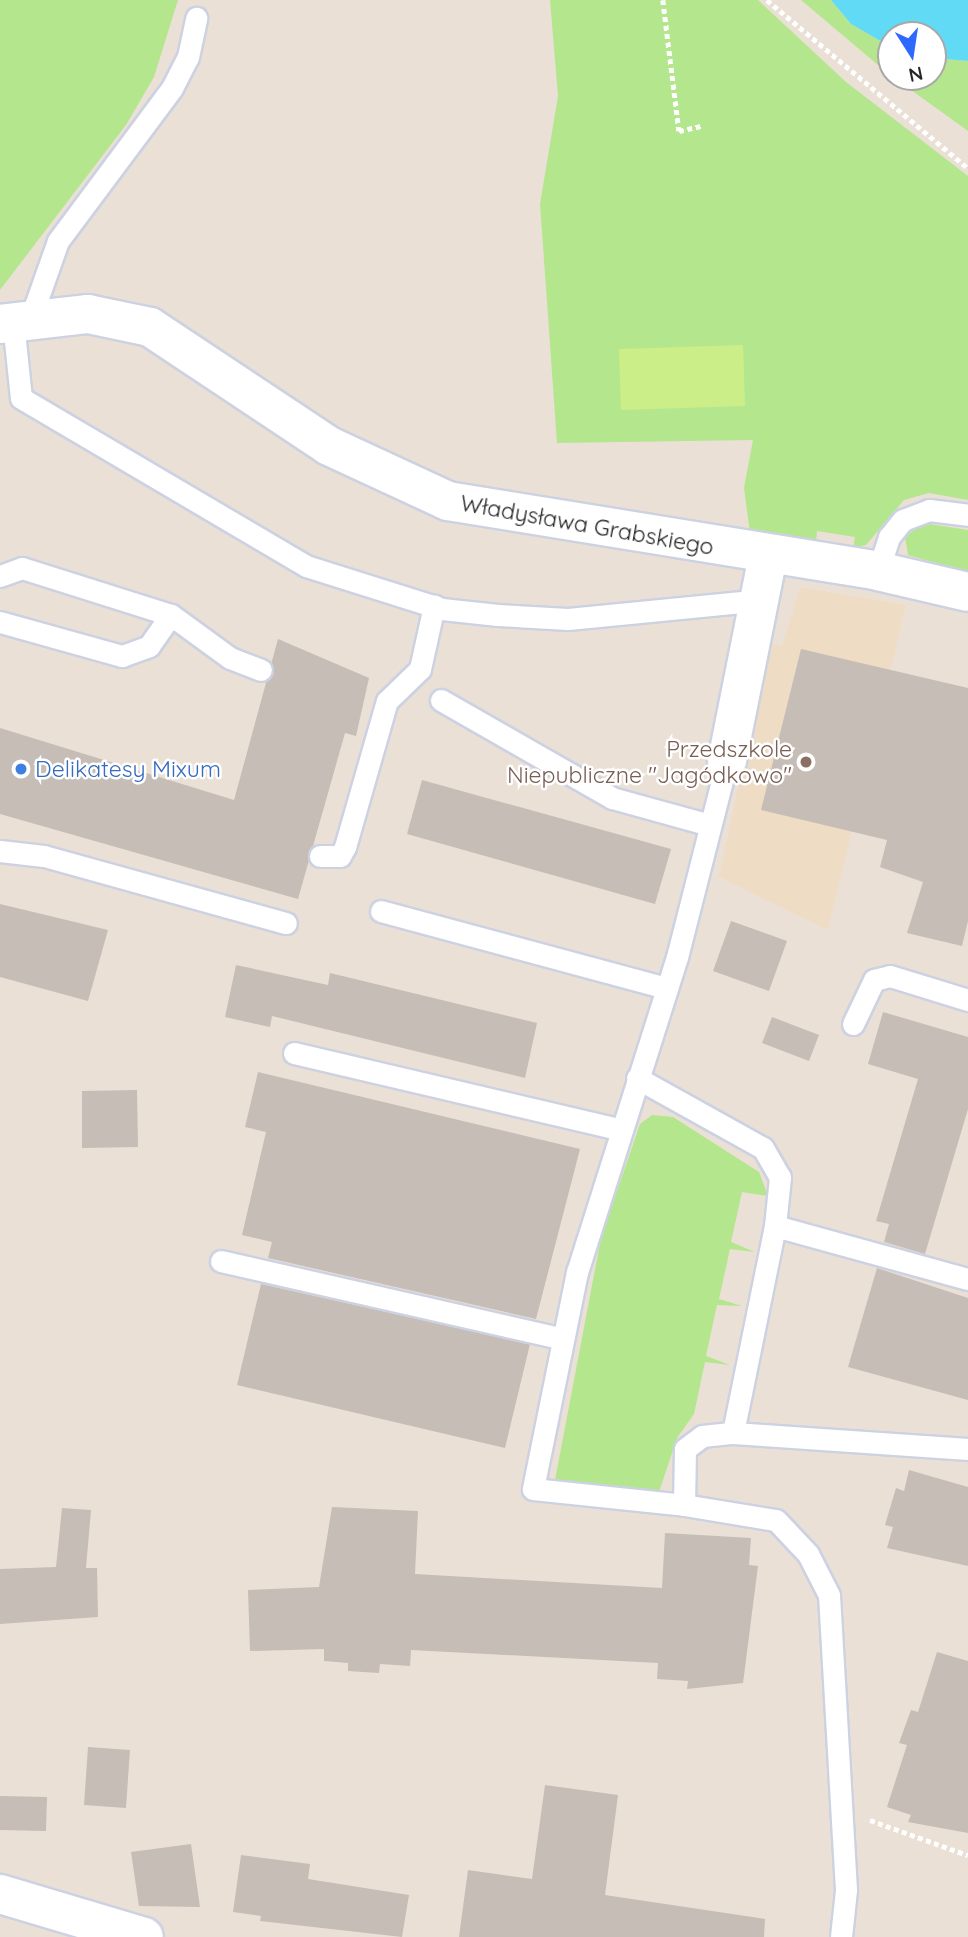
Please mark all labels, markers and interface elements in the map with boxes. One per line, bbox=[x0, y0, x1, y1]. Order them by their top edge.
north arrow bbox=[877, 21, 947, 91]
text: N bbox=[907, 61, 925, 88]
street label: Władysława Grabskiego bbox=[458, 489, 716, 561]
place label: Przedszkole Niepubliczne "Jagódkowo" bbox=[507, 735, 792, 789]
marker: Przedszkole Niepubliczne "Jagódkowo" bbox=[798, 754, 814, 770]
place label: Delikatesy Mixum bbox=[35, 755, 221, 783]
marker: Delikatesy Mixum bbox=[13, 761, 29, 777]

